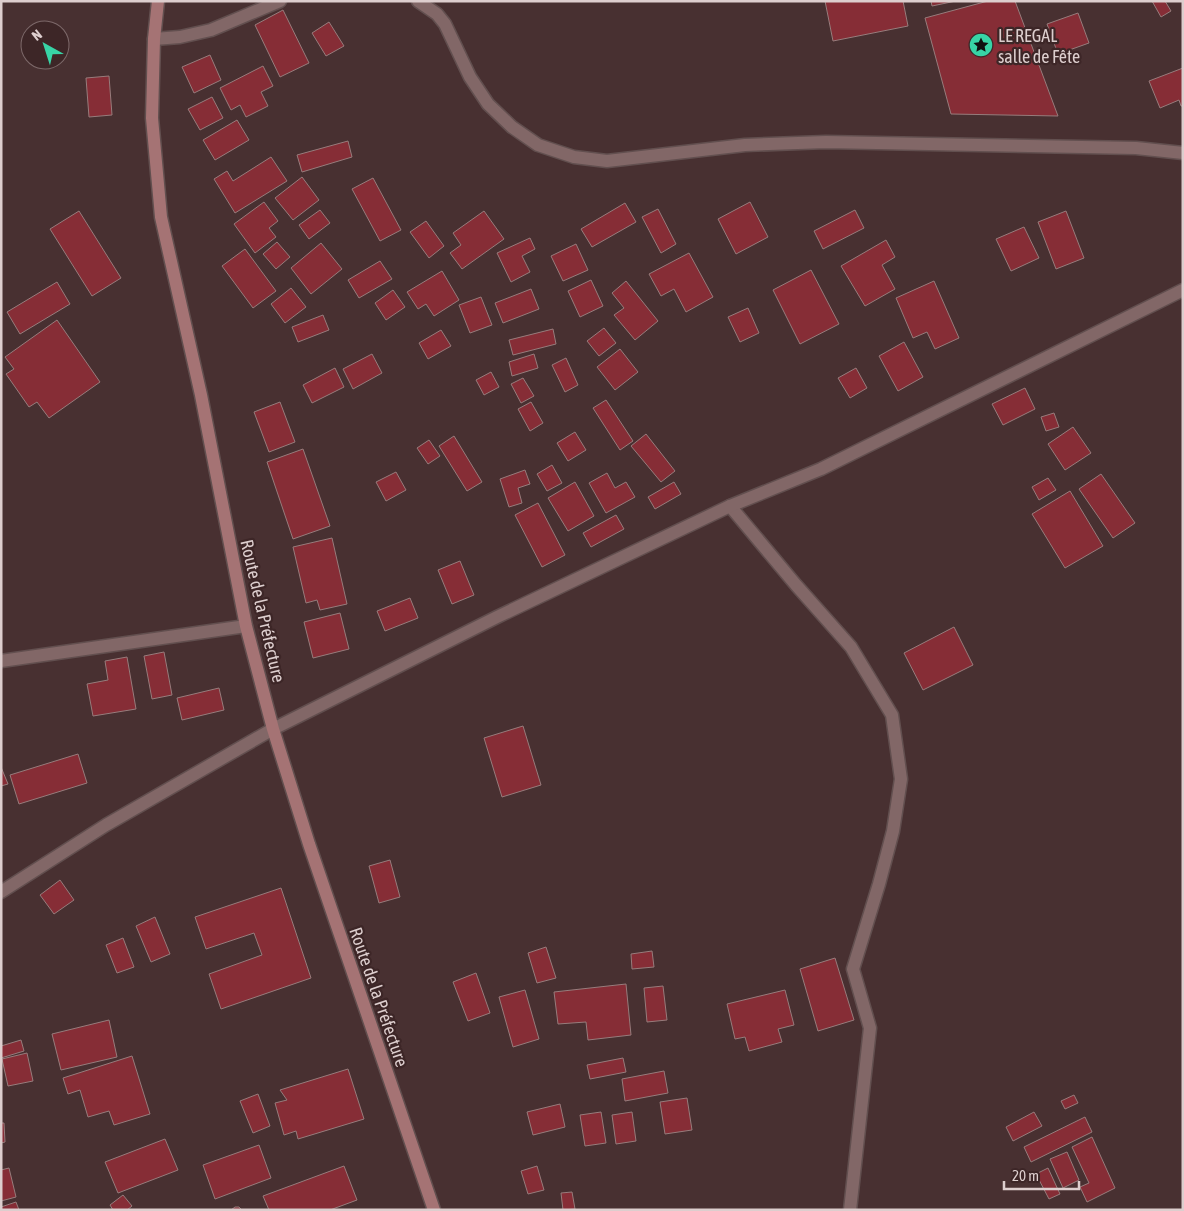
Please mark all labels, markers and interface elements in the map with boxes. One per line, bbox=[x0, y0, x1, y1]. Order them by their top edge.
north arrow bbox=[20, 20, 70, 70]
place label: LE REGAL salle de Fête bbox=[998, 25, 1080, 67]
text: N bbox=[29, 26, 45, 44]
place icon: LE REGAL salle de Fête bbox=[968, 32, 994, 58]
street label: Route de la Préfecture bbox=[236, 538, 290, 684]
street label: Route de la Préfecture bbox=[345, 925, 413, 1069]
scale bar bbox=[1004, 1158, 1079, 1190]
text: 20 m bbox=[1012, 1167, 1039, 1184]

